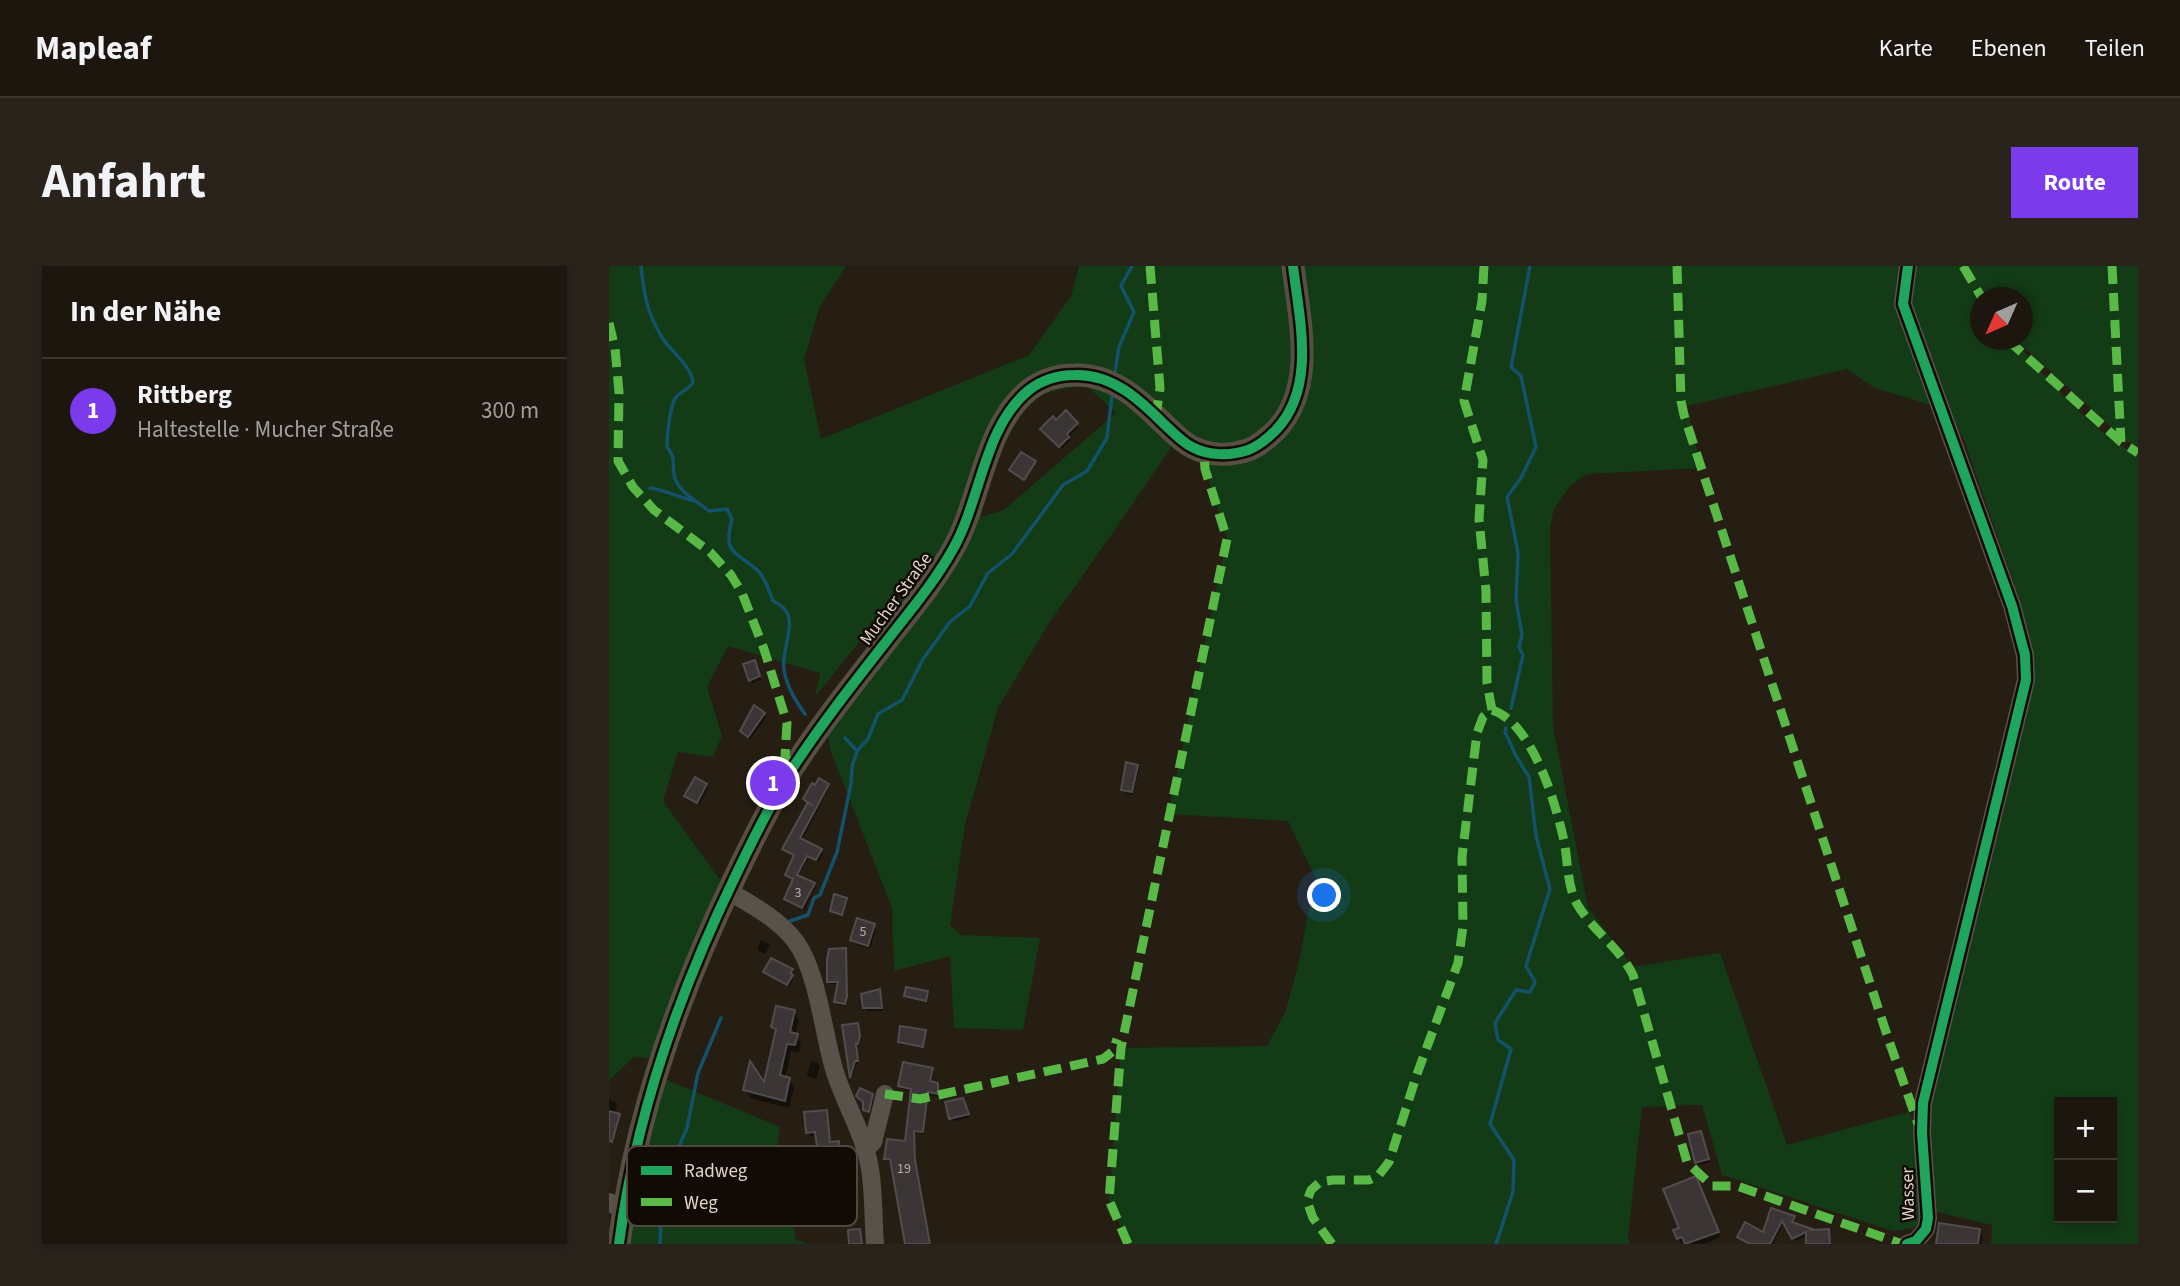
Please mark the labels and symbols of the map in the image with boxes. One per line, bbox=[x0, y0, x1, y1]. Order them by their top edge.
north arrow bbox=[1970, 287, 2033, 350]
street label: Mucher Straße bbox=[854, 547, 938, 650]
pin: 1 bbox=[750, 757, 796, 809]
your location bbox=[1307, 878, 1341, 912]
house number: 3 bbox=[795, 883, 802, 903]
house number: 5 bbox=[860, 922, 867, 942]
legend bbox=[627, 1146, 857, 1226]
text: Radweg bbox=[684, 1158, 748, 1185]
house number: 19 bbox=[897, 1159, 911, 1179]
street label: Wasser bbox=[1895, 1166, 1921, 1221]
text: Weg bbox=[684, 1190, 718, 1217]

